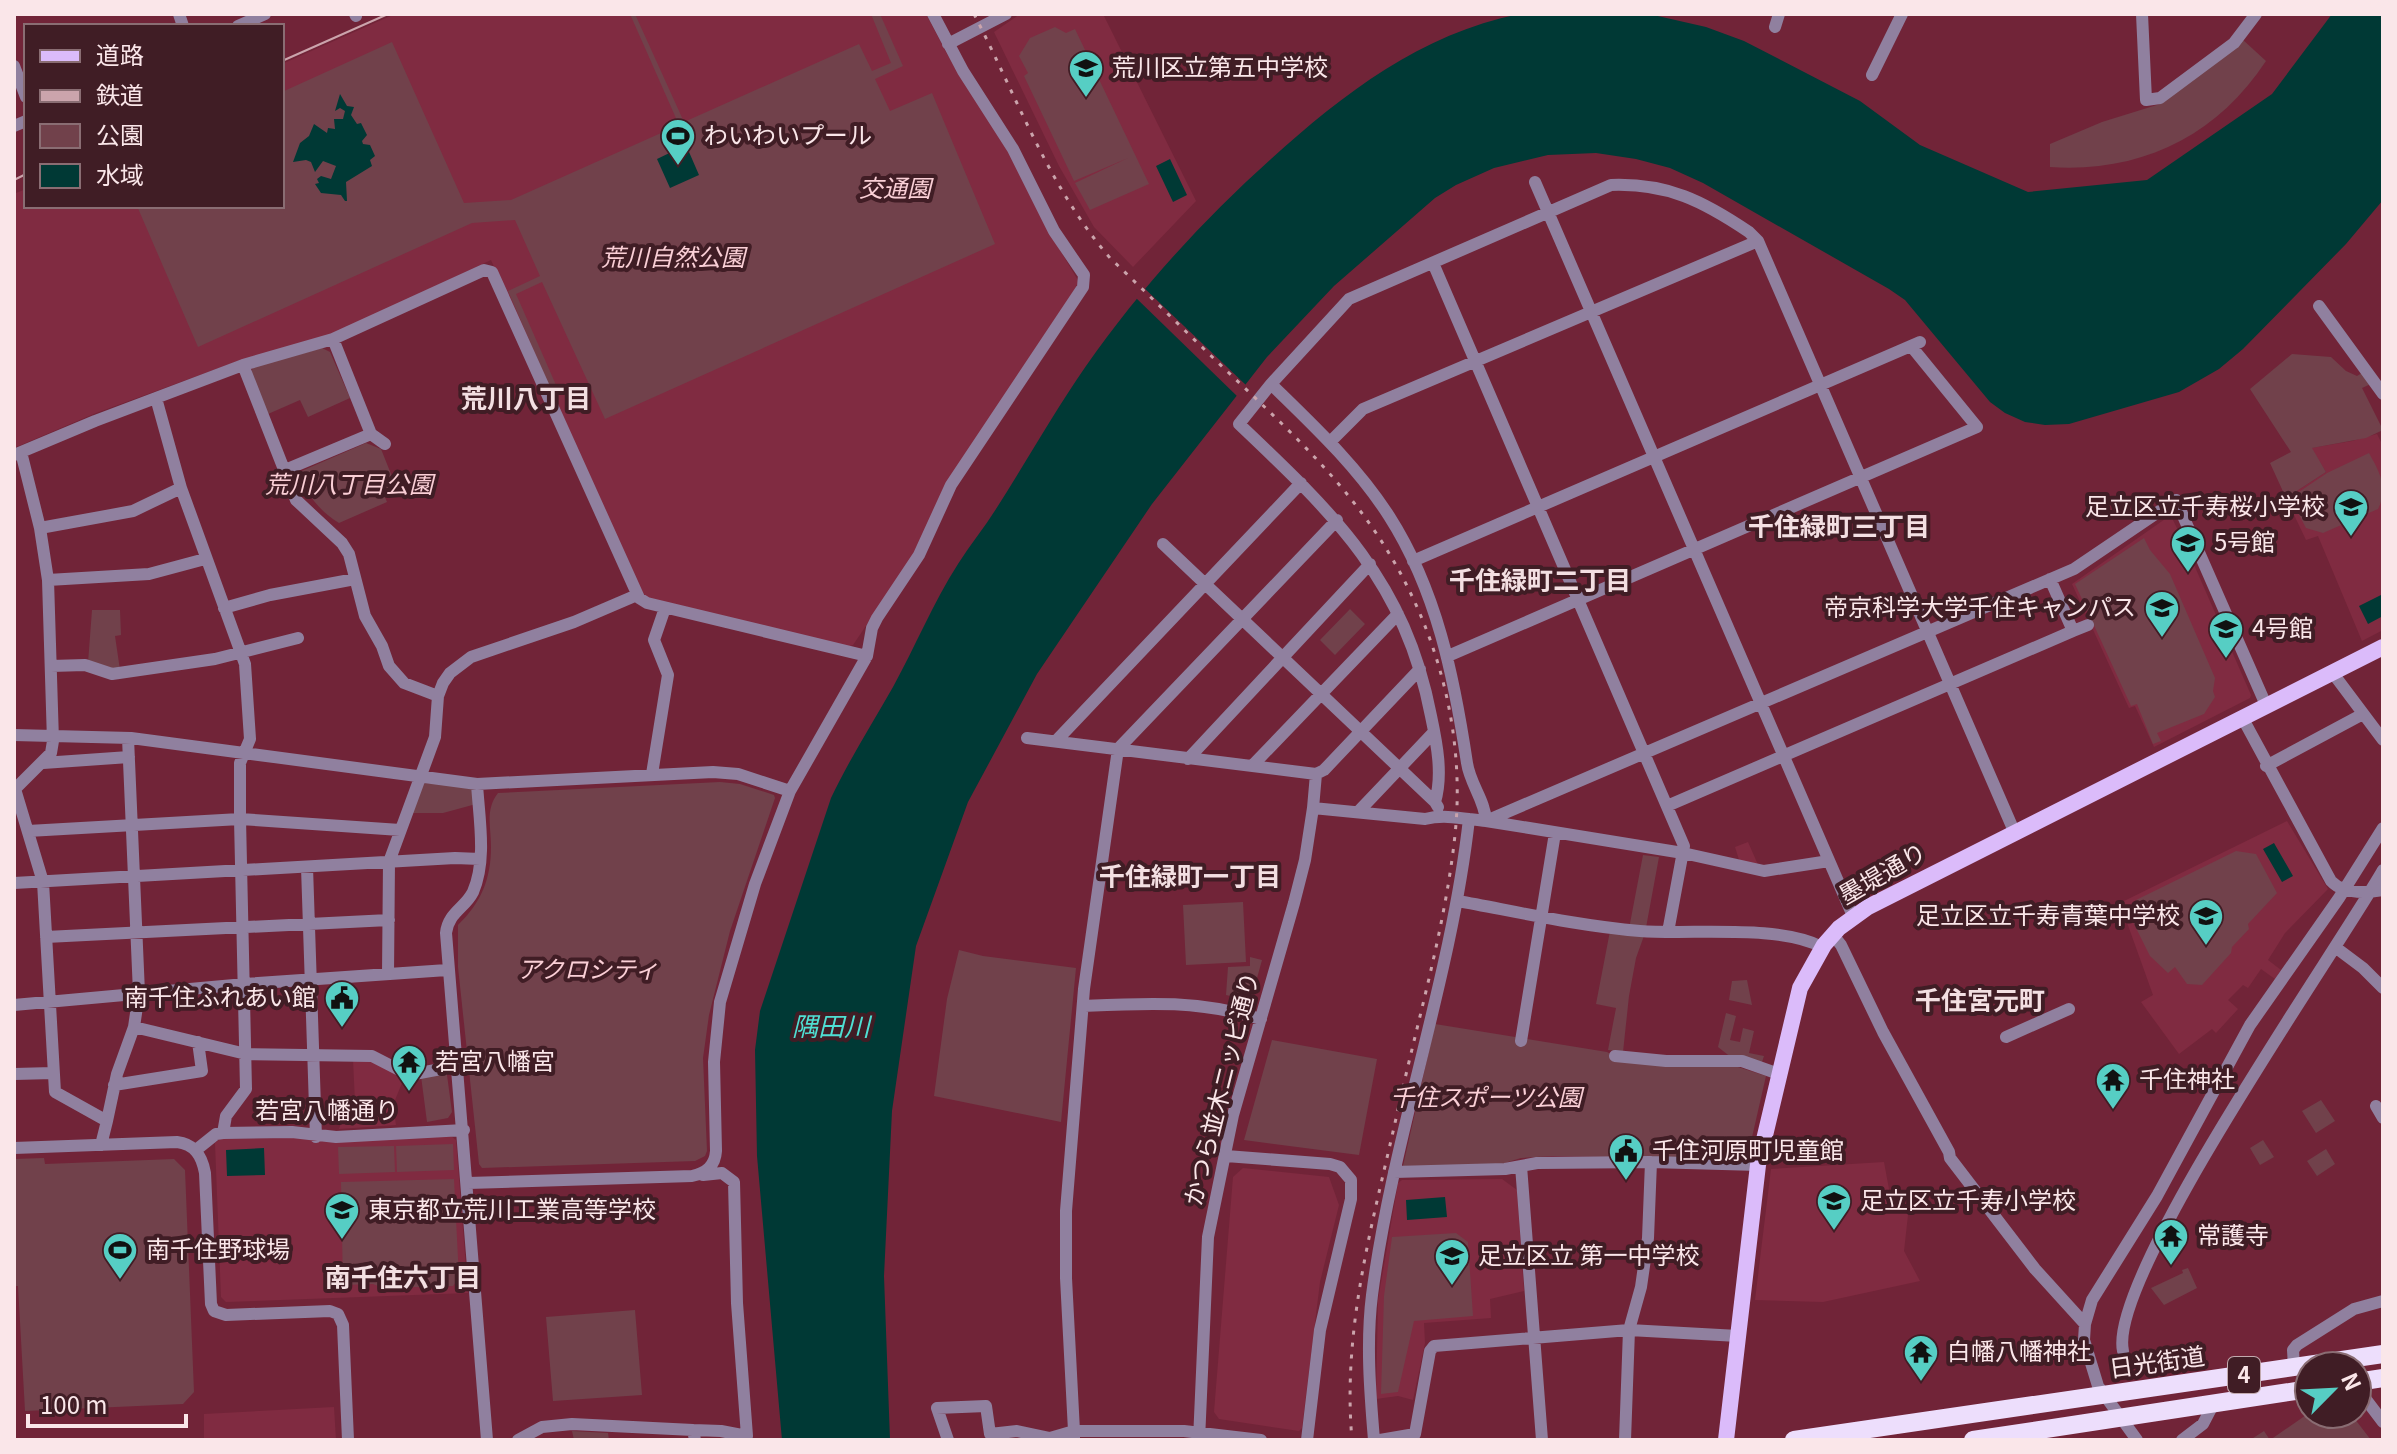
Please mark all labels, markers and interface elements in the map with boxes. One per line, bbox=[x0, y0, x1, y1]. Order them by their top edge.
legend bbox=[24, 24, 284, 208]
text: 道路 bbox=[96, 36, 144, 71]
place label: 荒川区立第五中学校 bbox=[1112, 48, 1328, 83]
school or university icon: 荒川区立第五中学校 bbox=[1067, 49, 1105, 99]
text: 鉄道 bbox=[96, 76, 144, 111]
text: 公園 bbox=[96, 116, 144, 151]
place label: わいわいプール bbox=[704, 116, 872, 151]
sports icon: わいわいプール bbox=[659, 117, 697, 167]
text: 水域 bbox=[96, 156, 144, 191]
park label: 交通園 bbox=[859, 169, 934, 204]
park label: 荒川自然公園 bbox=[601, 238, 748, 273]
district label: 荒川八丁目 bbox=[461, 378, 591, 415]
park label: 荒川八丁目公園 bbox=[265, 465, 436, 500]
place label: 足立区立千寿桜小学校 bbox=[2085, 487, 2325, 522]
school or university icon: 足立区立千寿桜小学校 bbox=[2332, 488, 2370, 538]
district label: 千住緑町三丁目 bbox=[1748, 506, 1930, 543]
place label: 5号館 bbox=[2214, 523, 2275, 558]
school or university icon: 5号館 bbox=[2169, 524, 2207, 574]
district label: 千住緑町二丁目 bbox=[1449, 560, 1631, 597]
place label: 帝京科学大学千住キャンパス bbox=[1824, 588, 2136, 623]
school or university icon: 帝京科学大学千住キャンパス bbox=[2143, 589, 2181, 639]
place label: 4号館 bbox=[2252, 609, 2313, 644]
school or university icon: 4号館 bbox=[2207, 610, 2245, 660]
street label: 墨堤通り bbox=[1831, 833, 1932, 911]
district label: 千住緑町一丁目 bbox=[1099, 856, 1281, 893]
place label: 足立区立千寿青葉中学校 bbox=[1916, 896, 2180, 931]
school or university icon: 足立区立千寿青葉中学校 bbox=[2187, 897, 2225, 947]
park label: アクロシティ bbox=[517, 950, 659, 985]
street label: かつら並木ニッピ通り bbox=[1174, 968, 1266, 1209]
place label: 南千住ふれあい館 bbox=[124, 978, 316, 1013]
public building icon: 南千住ふれあい館 bbox=[323, 979, 361, 1029]
district label: 千住宮元町 bbox=[1915, 980, 2045, 1017]
water label: 隅田川 bbox=[792, 1006, 873, 1043]
place label: 若宮八幡宮 bbox=[435, 1042, 555, 1077]
temple icon: 若宮八幡宮 bbox=[390, 1043, 428, 1093]
place label: 千住神社 bbox=[2139, 1060, 2235, 1095]
temple icon: 千住神社 bbox=[2094, 1061, 2132, 1111]
park label: 千住スポーツ公園 bbox=[1390, 1078, 1585, 1113]
street label: 若宮八幡通り bbox=[255, 1091, 399, 1126]
place label: 千住河原町児童館 bbox=[1652, 1131, 1844, 1166]
public building icon: 千住河原町児童館 bbox=[1607, 1132, 1645, 1182]
place label: 足立区立千寿小学校 bbox=[1860, 1181, 2076, 1216]
school or university icon: 足立区立千寿小学校 bbox=[1815, 1182, 1853, 1232]
place label: 東京都立荒川工業高等学校 bbox=[368, 1190, 656, 1225]
school or university icon: 東京都立荒川工業高等学校 bbox=[323, 1191, 361, 1241]
place label: 常護寺 bbox=[2197, 1216, 2269, 1251]
temple icon: 常護寺 bbox=[2152, 1217, 2190, 1267]
place label: 南千住野球場 bbox=[146, 1230, 290, 1265]
sports icon: 南千住野球場 bbox=[101, 1231, 139, 1281]
place label: 足立区立 第一中学校 bbox=[1478, 1236, 1699, 1271]
school or university icon: 足立区立 第一中学校 bbox=[1433, 1237, 1471, 1287]
district label: 南千住六丁目 bbox=[325, 1257, 481, 1294]
place label: 白幡八幡神社 bbox=[1947, 1332, 2091, 1367]
temple icon: 白幡八幡神社 bbox=[1902, 1333, 1940, 1383]
street label: 日光街道 bbox=[2107, 1337, 2207, 1385]
north arrow bbox=[2293, 1350, 2373, 1430]
road number: 4 bbox=[2228, 1357, 2260, 1393]
text: N bbox=[2335, 1367, 2371, 1395]
scale bar bbox=[28, 1378, 186, 1428]
text: 100 m bbox=[40, 1386, 108, 1421]

